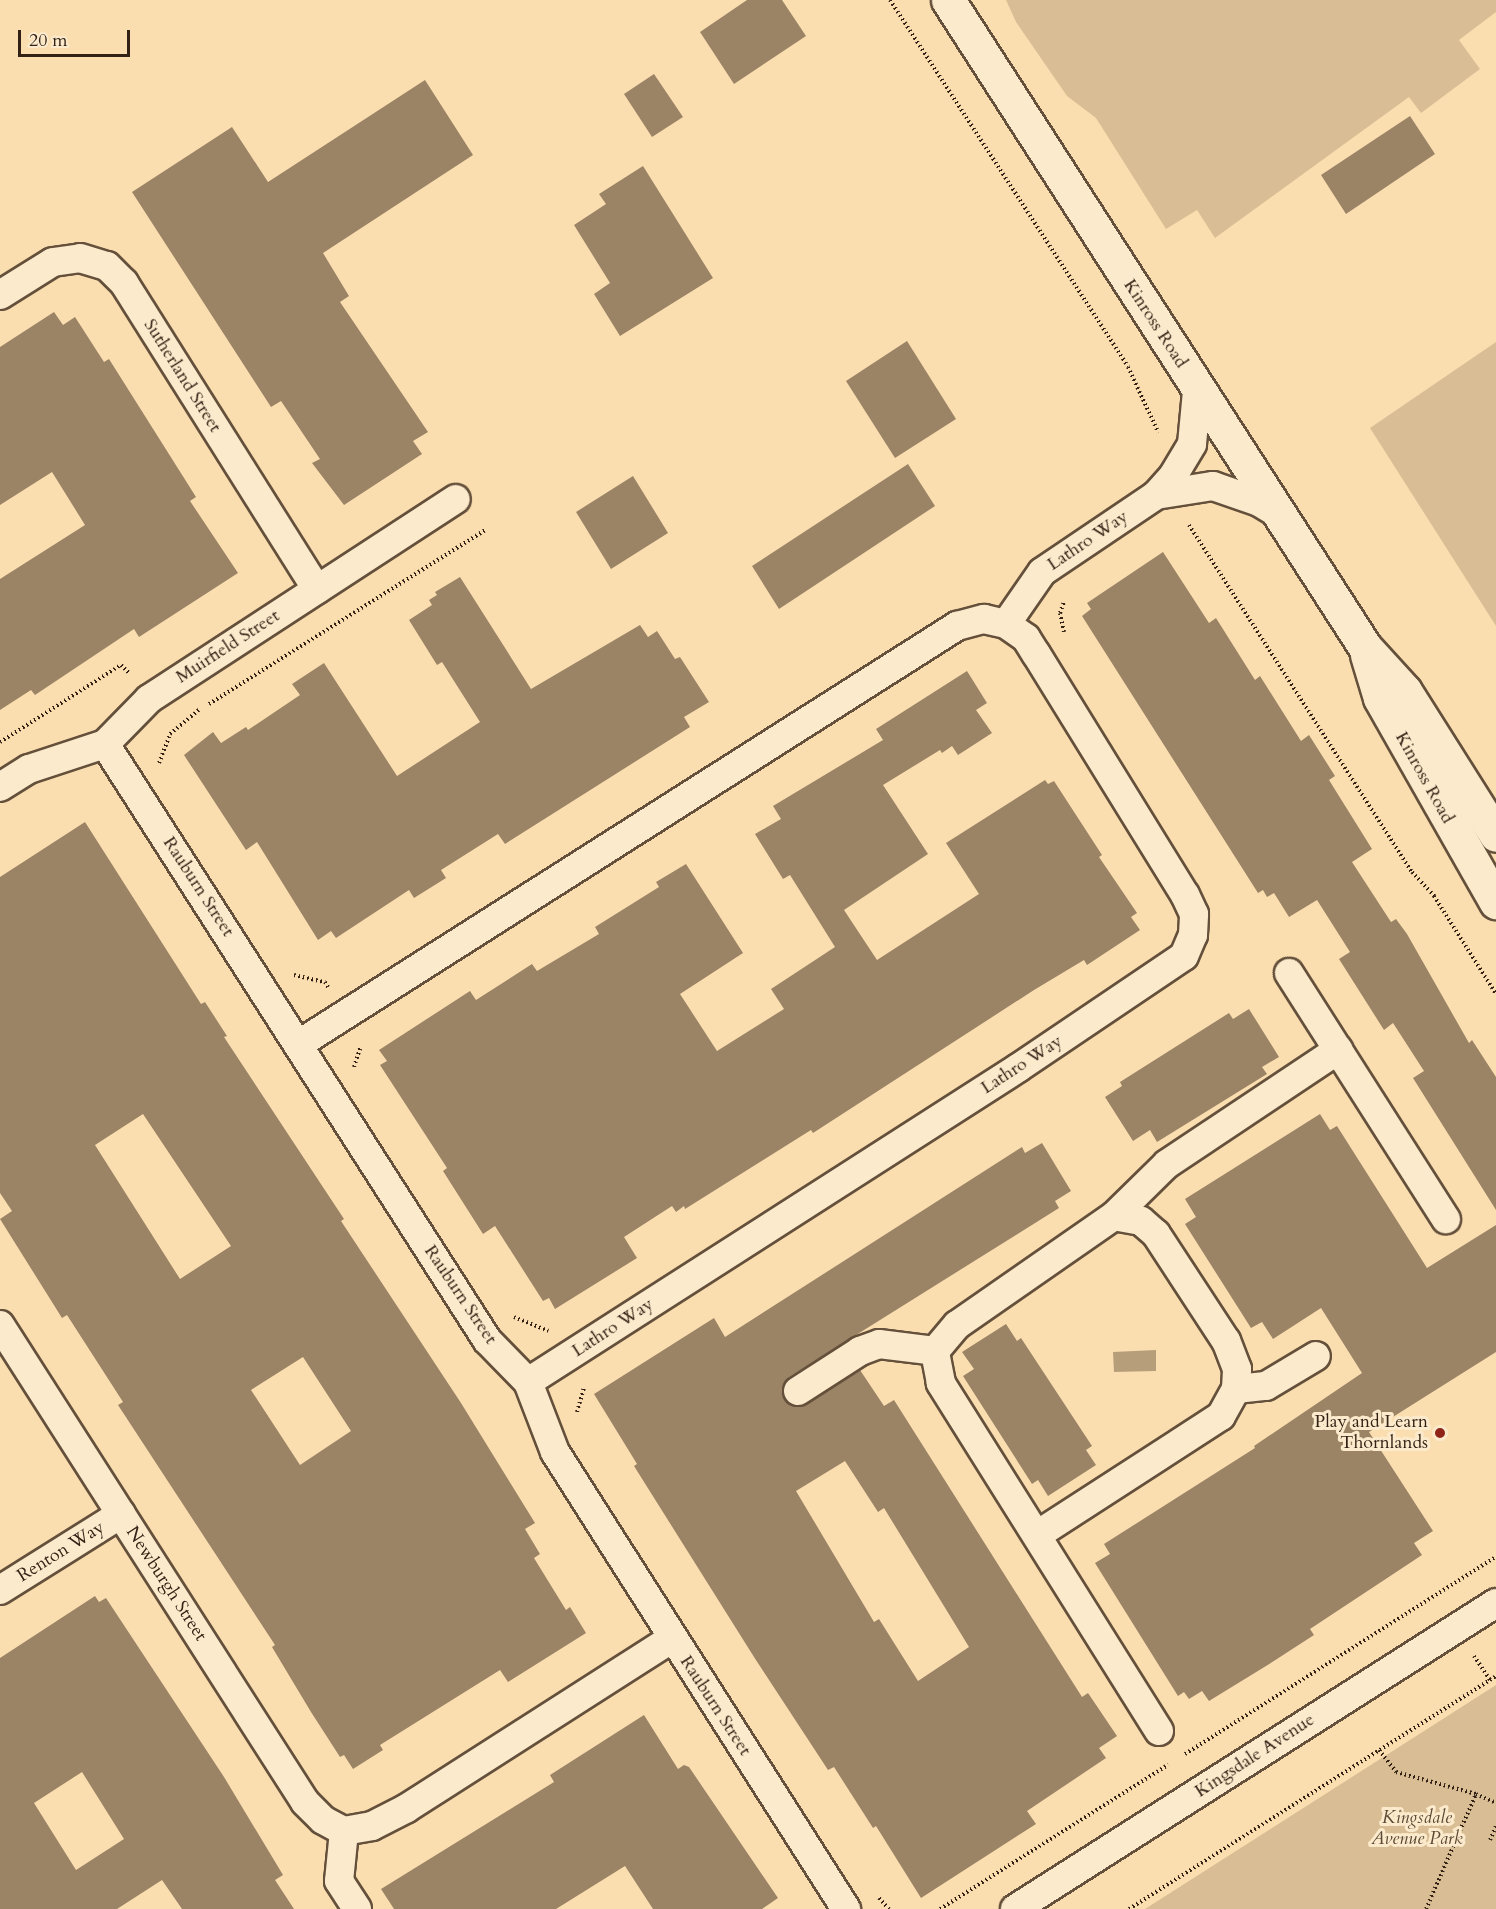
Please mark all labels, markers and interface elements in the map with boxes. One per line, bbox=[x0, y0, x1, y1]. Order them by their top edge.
scale bar bbox=[21, 18, 134, 56]
text: 20 m bbox=[29, 28, 68, 53]
street label: Kinross Road bbox=[1118, 276, 1192, 372]
street label: Sutherland Street bbox=[139, 315, 225, 437]
street label: Lathro Way bbox=[1044, 506, 1132, 576]
street label: Muirfield Street bbox=[172, 606, 284, 688]
street label: Kinross Road bbox=[1390, 728, 1458, 828]
street label: Rauburn Street bbox=[158, 833, 238, 941]
street label: Lathro Way bbox=[977, 1031, 1067, 1099]
street label: Rauburn Street bbox=[419, 1241, 501, 1349]
street label: Lathro Way bbox=[568, 1294, 658, 1362]
place label: Play and Learn Thornlands bbox=[1315, 1412, 1428, 1454]
marker: Play and Learn Thornlands bbox=[1433, 1426, 1447, 1440]
street label: Renton Way bbox=[13, 1517, 109, 1587]
street label: Newburgh Street bbox=[121, 1523, 211, 1645]
street label: Rauburn Street bbox=[675, 1652, 755, 1760]
street label: Kingsdale Avenue bbox=[1191, 1709, 1319, 1803]
park label: Kingsdale Avenue Park bbox=[1371, 1808, 1463, 1850]

